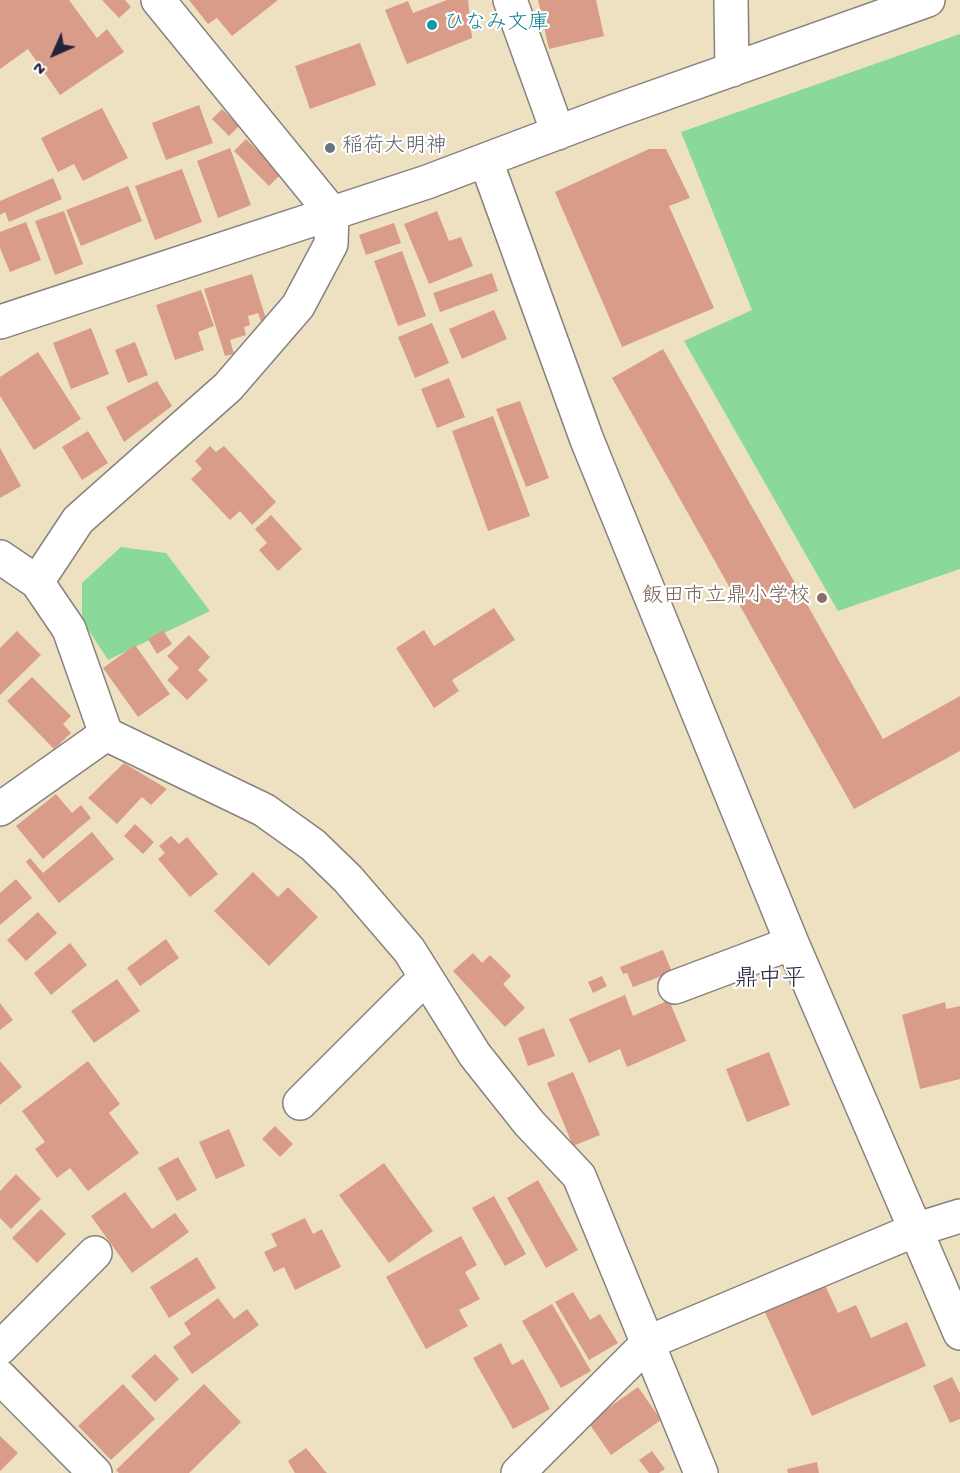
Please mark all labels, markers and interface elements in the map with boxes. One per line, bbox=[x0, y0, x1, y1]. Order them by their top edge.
place label: ひなみ文庫 bbox=[444, 12, 549, 38]
marker: ひなみ文庫 bbox=[425, 18, 439, 32]
north arrow bbox=[24, 24, 84, 84]
text: N bbox=[31, 57, 51, 78]
place label: 稲荷大明神 bbox=[342, 135, 447, 161]
marker: 稲荷大明神 bbox=[323, 141, 337, 155]
place label: 飯田市立鼎小学校 bbox=[642, 585, 810, 611]
marker: 飯田市立鼎小学校 bbox=[815, 591, 829, 605]
district label: 鼎中平 bbox=[734, 967, 806, 995]

